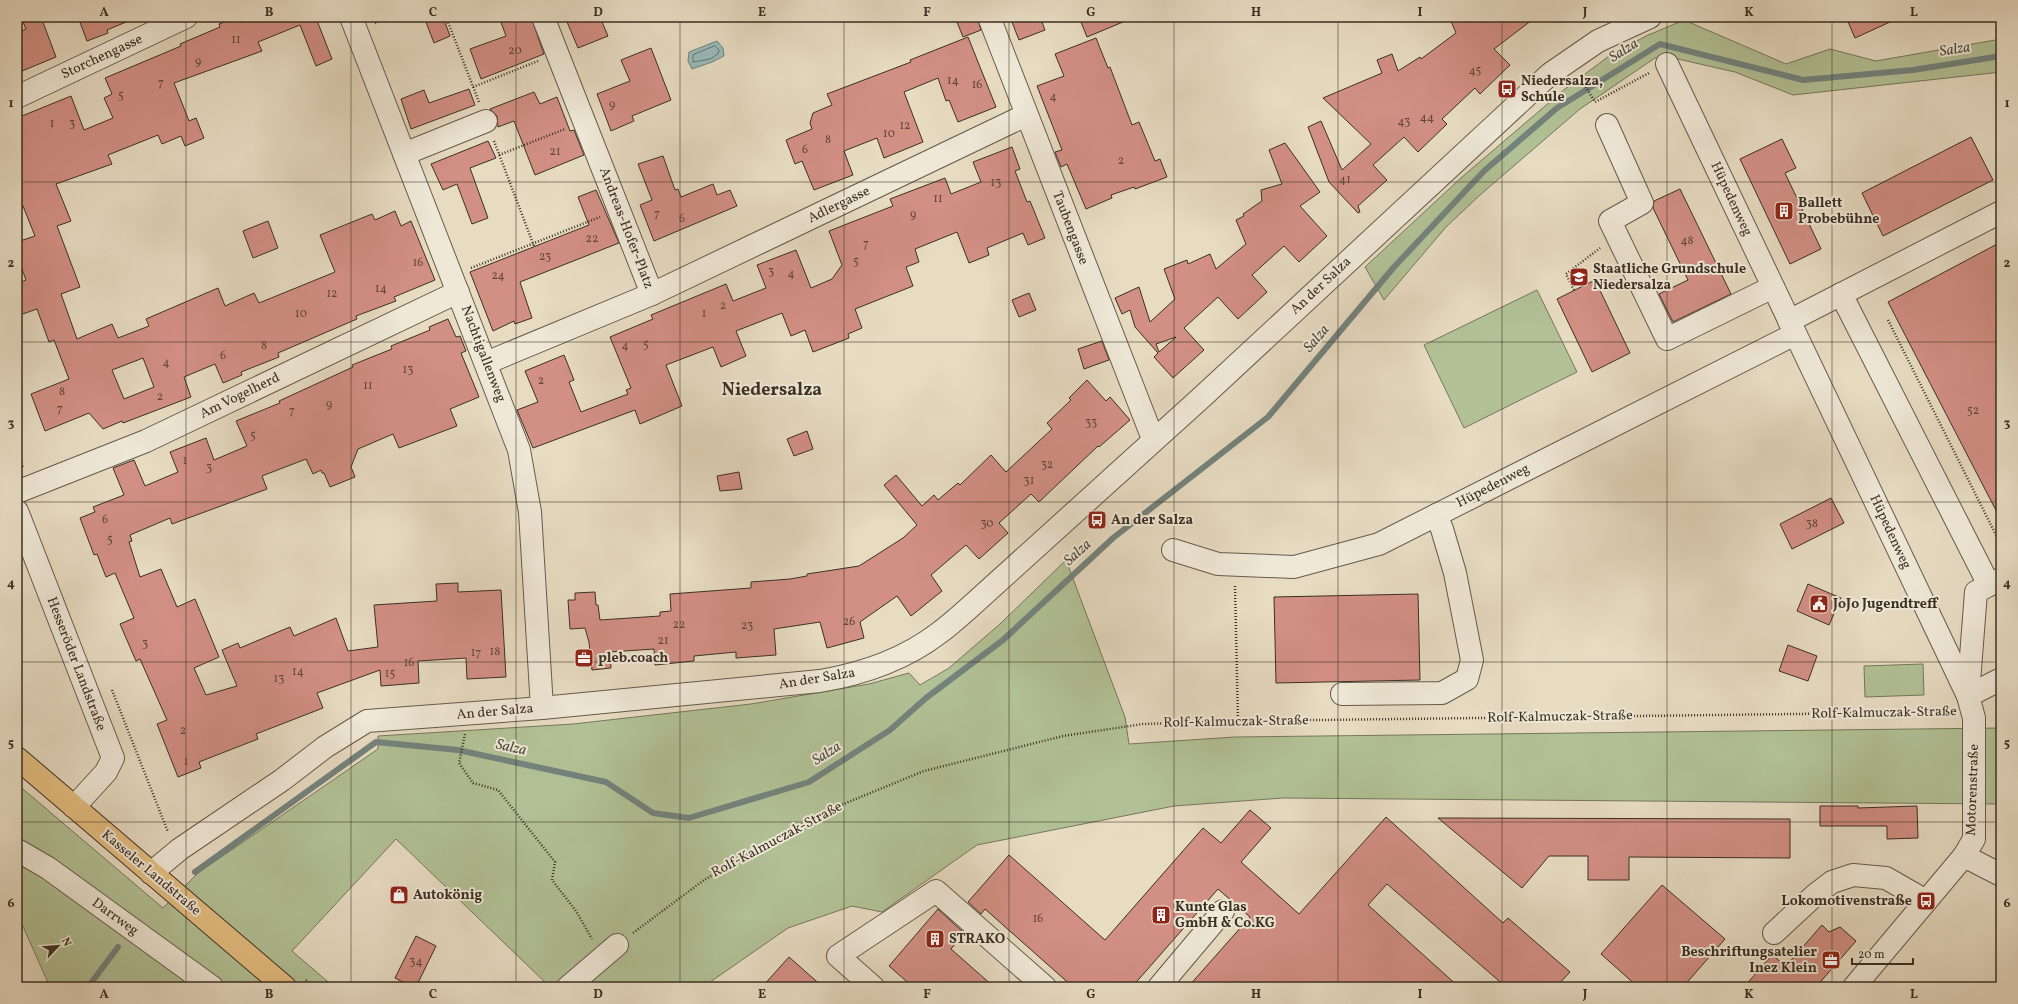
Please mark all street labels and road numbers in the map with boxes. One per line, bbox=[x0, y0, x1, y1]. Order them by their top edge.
street label: Storchengasse bbox=[58, 30, 146, 84]
street label: Hüpedenweg bbox=[1706, 159, 1756, 239]
street label: Andreas-Hofer-Platz bbox=[594, 164, 658, 292]
street label: Adlergasse bbox=[805, 182, 874, 228]
street label: Taubengasse bbox=[1047, 188, 1093, 268]
street label: An der Salza bbox=[1286, 253, 1356, 319]
street label: Nachtigallenweg bbox=[456, 303, 510, 405]
street label: Am Vogelherd bbox=[197, 368, 283, 424]
street label: Hüpedenweg bbox=[1453, 459, 1533, 513]
street label: Hüpedenweg bbox=[1865, 492, 1915, 572]
street label: Hesseröder Landstraße bbox=[42, 594, 110, 734]
street label: An der Salza bbox=[777, 664, 857, 694]
street label: An der Salza bbox=[456, 699, 534, 725]
street label: Rolf-Kalmuczak-Straße bbox=[1811, 702, 1957, 724]
street label: Rolf-Kalmuczak-Straße bbox=[1487, 706, 1633, 728]
street label: Rolf-Kalmuczak-Straße bbox=[1163, 711, 1309, 733]
street label: Motorenstraße bbox=[1962, 743, 1984, 836]
street label: Rolf-Kalmuczak-Straße bbox=[708, 797, 846, 883]
street label: Kasseler Landstraße bbox=[97, 826, 205, 920]
street label: Darrweg bbox=[88, 894, 142, 940]

